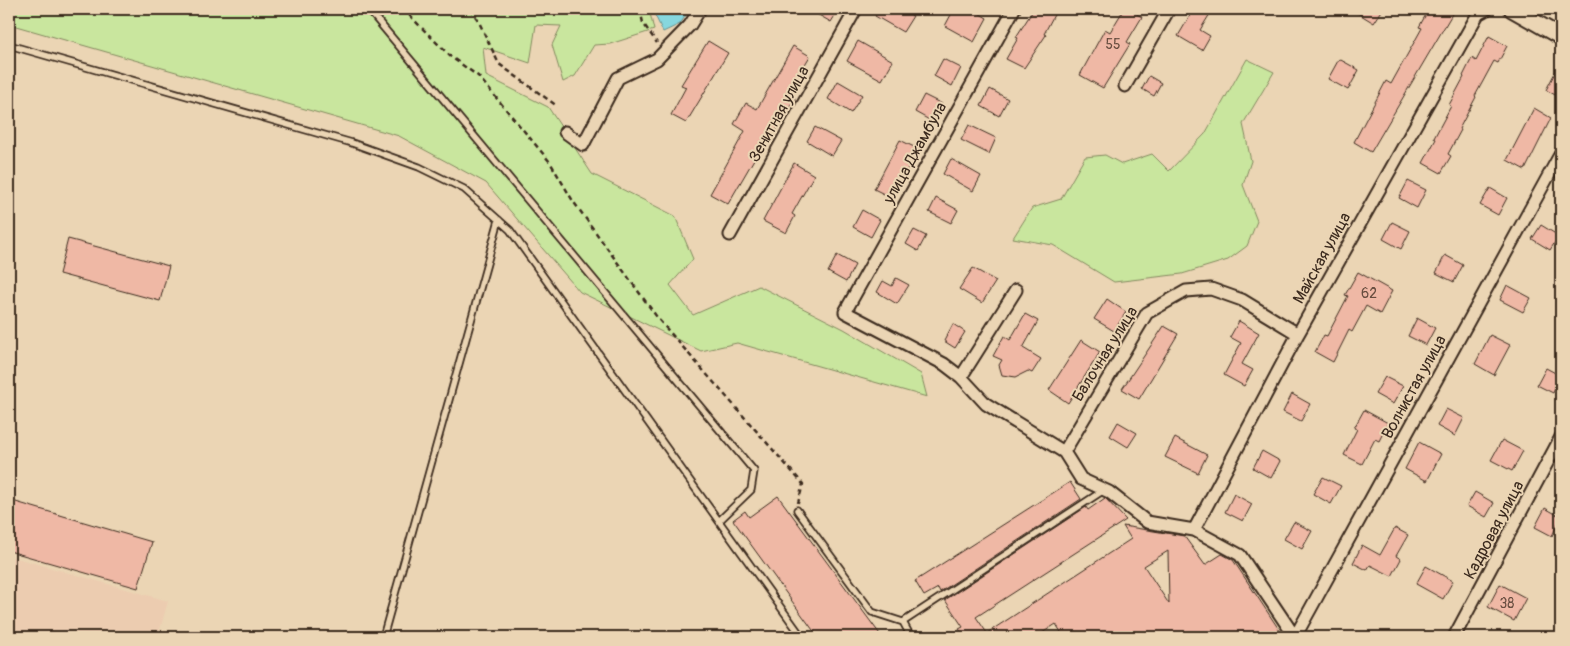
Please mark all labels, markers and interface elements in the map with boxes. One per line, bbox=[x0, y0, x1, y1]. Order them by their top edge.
house number: 55 bbox=[1105, 36, 1121, 53]
street label: Зенитная улица bbox=[744, 62, 814, 166]
street label: улица Джамбула bbox=[878, 99, 951, 208]
street label: Майская улица bbox=[1289, 209, 1355, 307]
house number: 62 bbox=[1361, 285, 1377, 302]
street label: Балочная улица bbox=[1068, 303, 1142, 405]
street label: Волнистая улица bbox=[1377, 332, 1451, 442]
street label: Кадровая улица bbox=[1460, 477, 1528, 583]
house number: 38 bbox=[1500, 595, 1514, 612]

